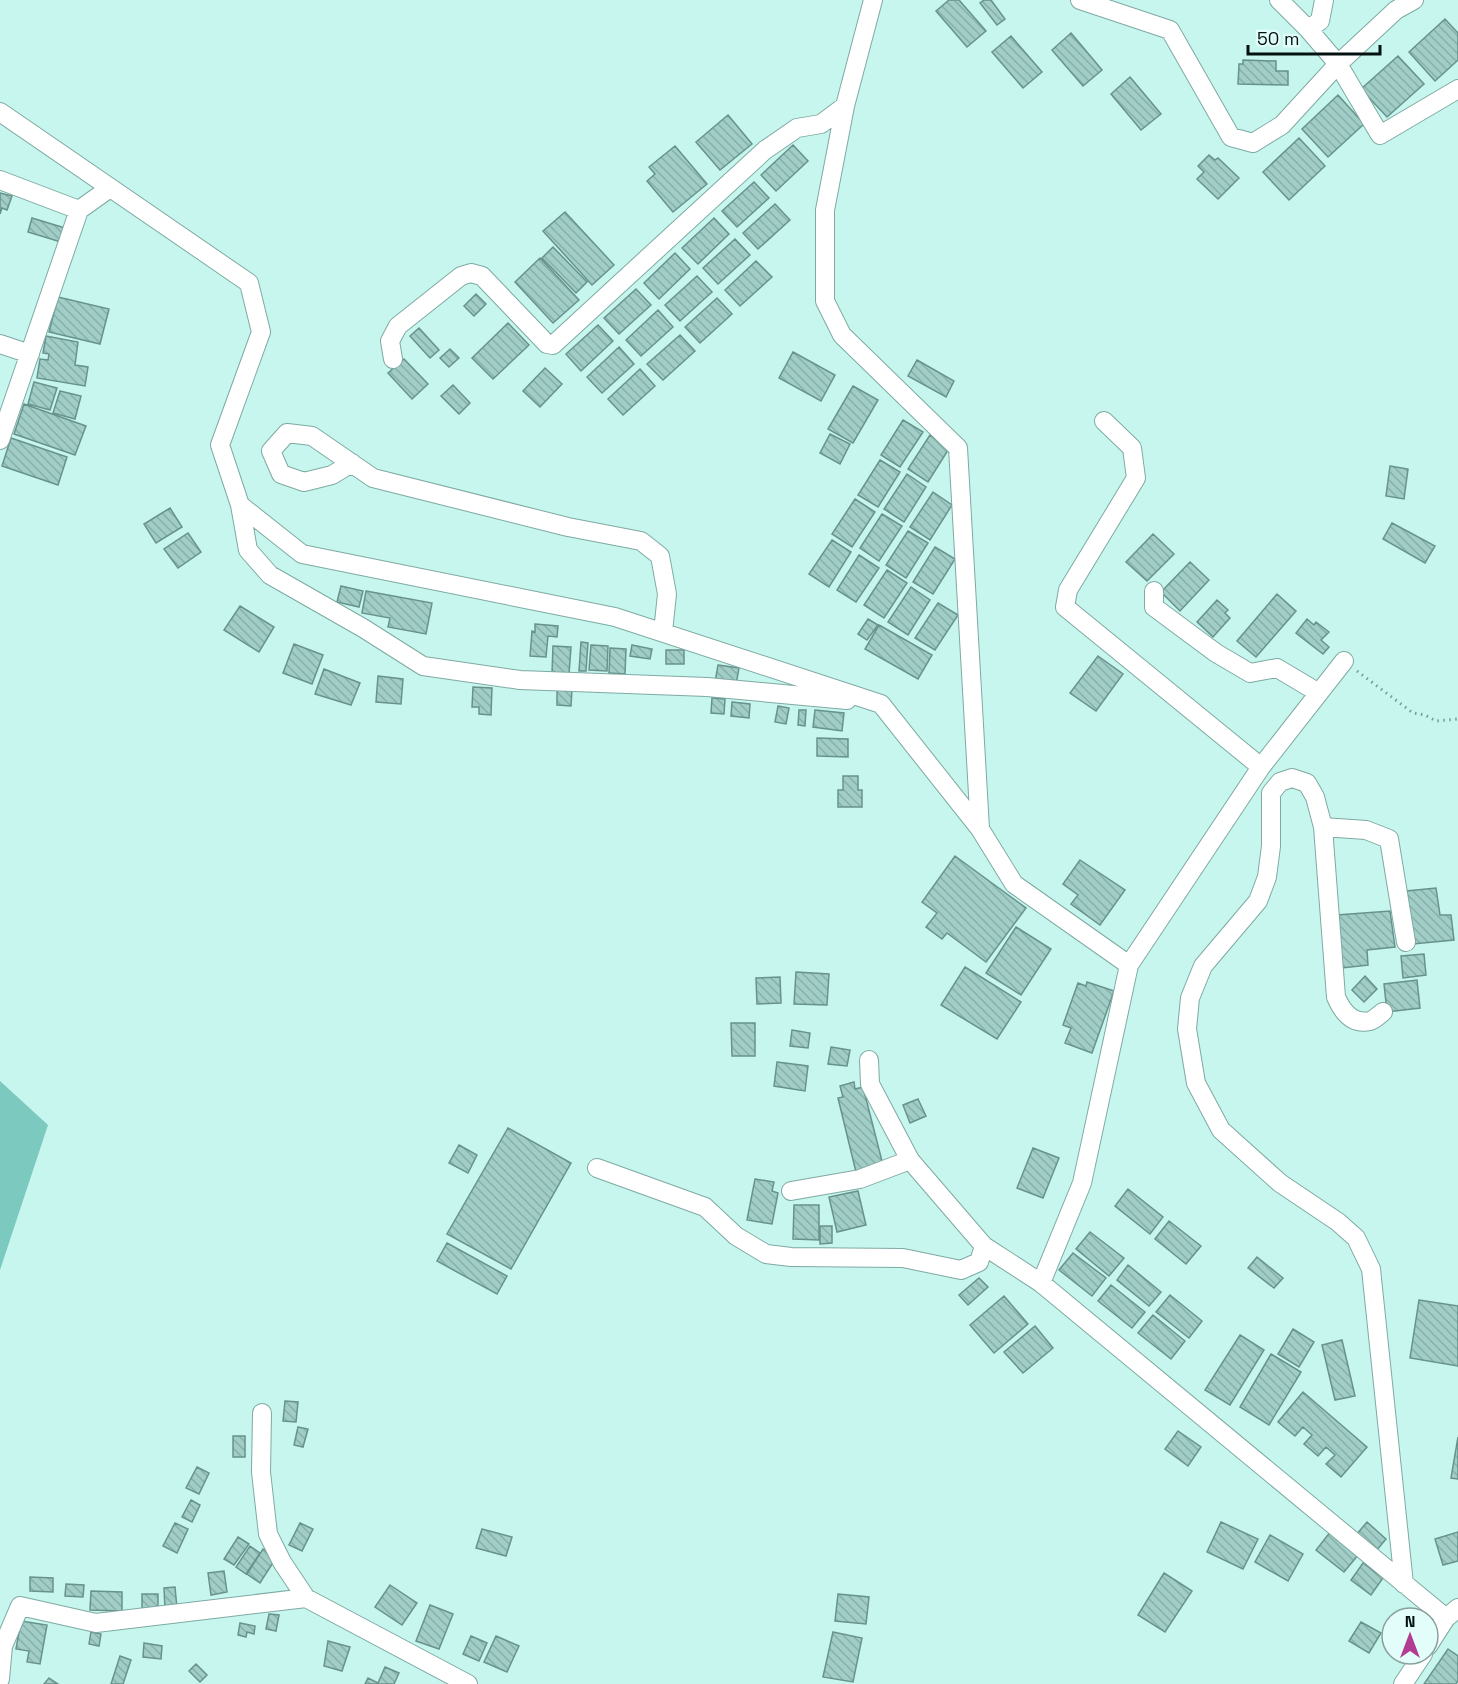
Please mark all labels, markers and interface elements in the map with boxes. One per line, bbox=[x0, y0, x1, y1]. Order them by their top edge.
scale bar bbox=[1248, 18, 1380, 56]
text: 50 m bbox=[1257, 27, 1299, 50]
north arrow bbox=[1380, 1606, 1440, 1666]
text: N bbox=[1405, 1611, 1415, 1632]

